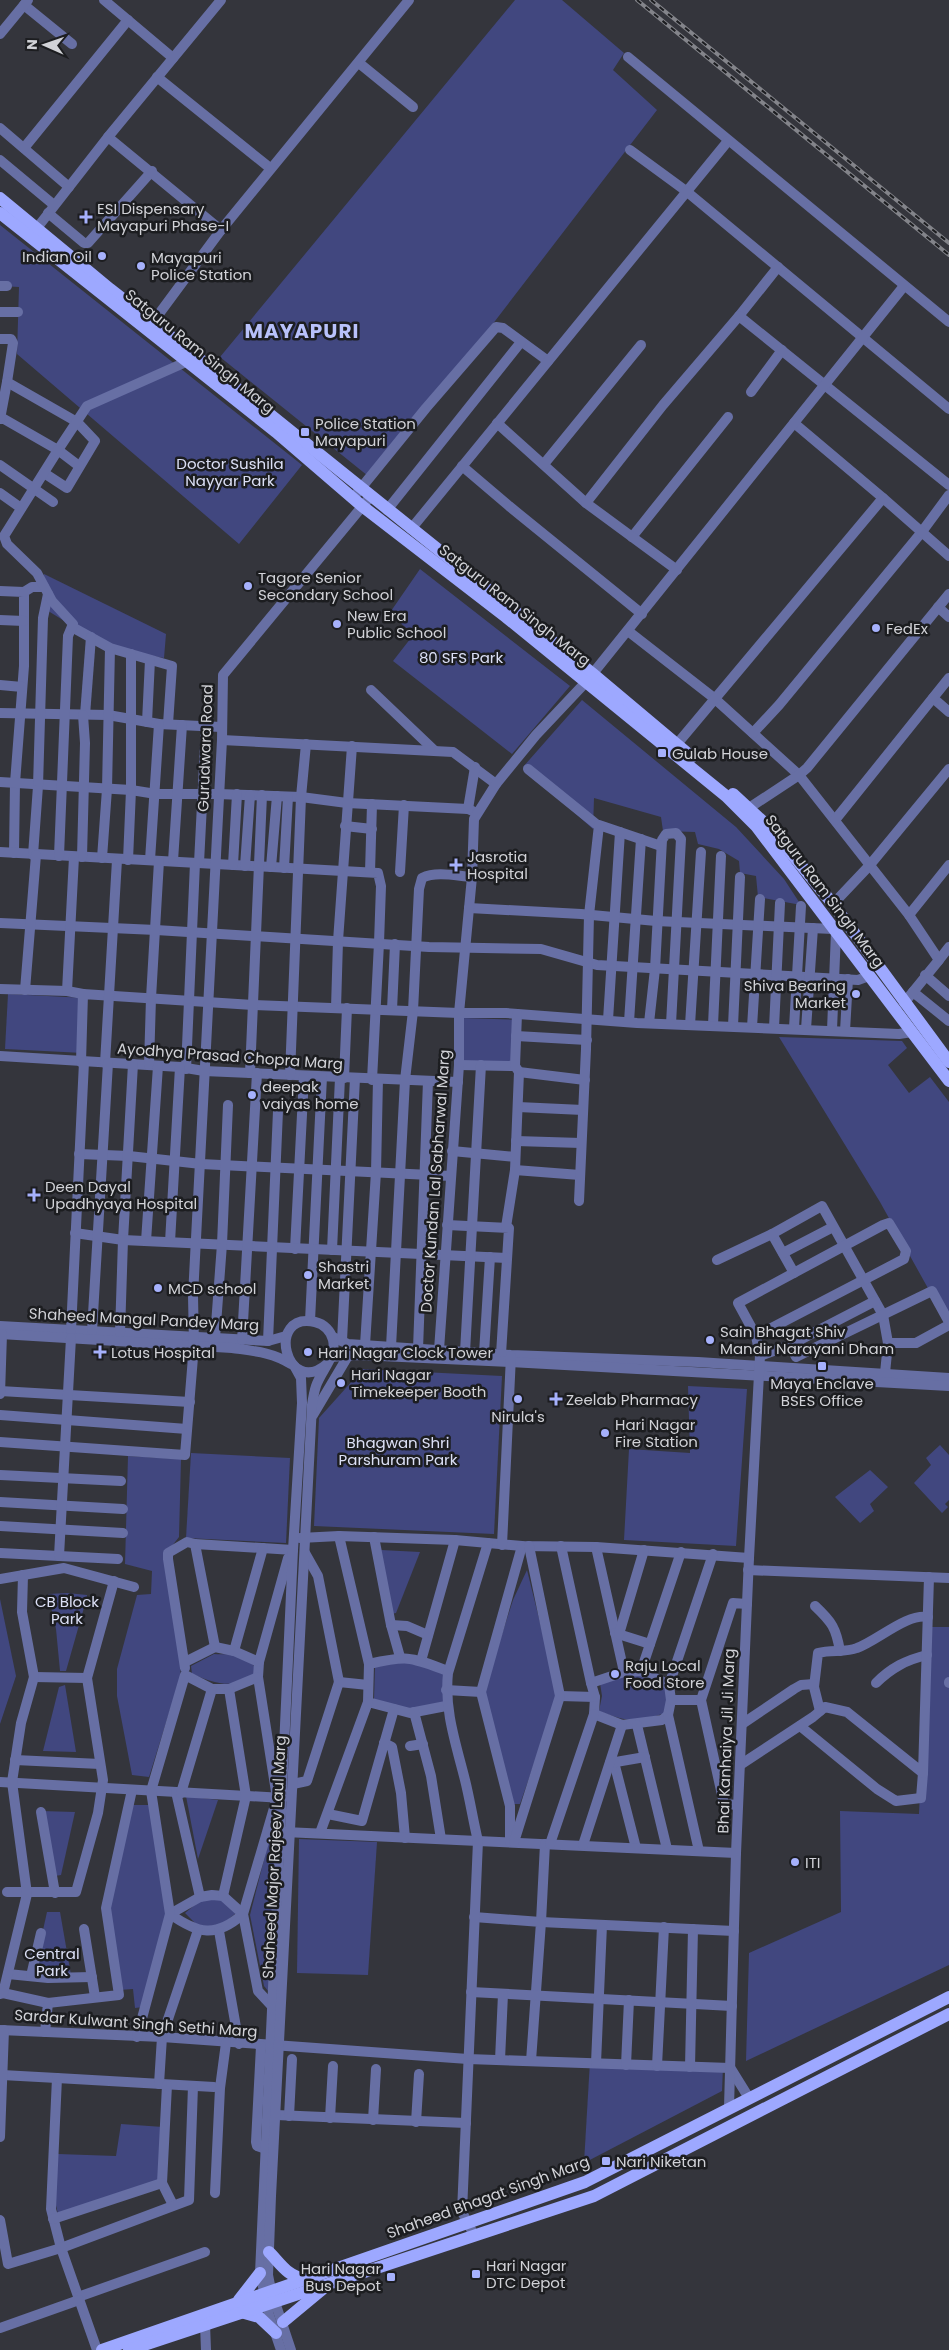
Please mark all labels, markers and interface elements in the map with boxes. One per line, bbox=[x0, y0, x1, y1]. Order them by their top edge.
north arrow bbox=[20, 20, 70, 70]
text: N bbox=[22, 39, 42, 50]
place label: ESI Dispensary Mayapuri Phase-I bbox=[97, 198, 229, 236]
marker: ESI Dispensary Mayapuri Phase-I bbox=[79, 210, 93, 224]
place label: Indian Oil bbox=[22, 246, 92, 267]
place label: Mayapuri Police Station bbox=[151, 247, 252, 285]
marker: Indian Oil bbox=[96, 250, 108, 262]
marker: Mayapuri Police Station bbox=[135, 260, 147, 272]
street label: Satguru Ram Singh Marg bbox=[121, 284, 279, 418]
district label: MAYAPURI bbox=[245, 317, 359, 345]
place label: Police Station Mayapuri bbox=[315, 413, 416, 451]
marker: Police Station Mayapuri bbox=[299, 426, 311, 438]
park label: Doctor Sushila Nayyar Park bbox=[176, 453, 284, 491]
street label: Satguru Ram Singh Marg bbox=[435, 539, 595, 671]
place label: Tagore Senior Secondary School bbox=[258, 567, 393, 605]
marker: Tagore Senior Secondary School bbox=[242, 580, 254, 592]
place label: New Era Public School bbox=[347, 605, 446, 643]
marker: New Era Public School bbox=[331, 618, 343, 630]
place label: FedEx bbox=[886, 618, 928, 639]
marker: FedEx bbox=[870, 622, 882, 634]
park label: 80 SFS Park bbox=[419, 647, 503, 668]
street label: Gurudwara Road bbox=[192, 684, 218, 812]
place label: Gulab House bbox=[672, 743, 768, 764]
marker: Gulab House bbox=[656, 747, 668, 759]
street label: Satguru Ram Singh Marg bbox=[760, 810, 890, 972]
place label: Jasrotia Hospital bbox=[467, 846, 528, 884]
marker: Jasrotia Hospital bbox=[449, 858, 463, 872]
place label: Shiva Bearing Market bbox=[744, 975, 846, 1013]
marker: Shiva Bearing Market bbox=[850, 988, 862, 1000]
street label: Ayodhya Prasad Chopra Marg bbox=[116, 1038, 344, 1074]
street label: Doctor Kundan Lal Sabharwal Marg bbox=[415, 1049, 455, 1313]
place label: deepak vaiyas home bbox=[262, 1076, 359, 1114]
marker: deepak vaiyas home bbox=[246, 1089, 258, 1101]
place label: Deen Dayal Upadhyaya Hospital bbox=[45, 1176, 197, 1214]
marker: Deen Dayal Upadhyaya Hospital bbox=[27, 1188, 41, 1202]
place label: Shastri Market bbox=[318, 1256, 369, 1294]
marker: Shastri Market bbox=[302, 1269, 314, 1281]
place label: MCD school bbox=[168, 1278, 257, 1299]
marker: MCD school bbox=[152, 1282, 164, 1294]
street label: Shaheed Mangal Pandey Marg bbox=[28, 1302, 260, 1336]
place label: Sain Bhagat Shiv Mandir Narayani Dham bbox=[720, 1321, 894, 1359]
marker: Sain Bhagat Shiv Mandir Narayani Dham bbox=[704, 1334, 716, 1346]
place label: Lotus Hospital bbox=[111, 1342, 215, 1363]
place label: Hari Nagar Clock Tower bbox=[318, 1342, 493, 1363]
marker: Lotus Hospital bbox=[93, 1345, 107, 1359]
marker: Hari Nagar Clock Tower bbox=[302, 1346, 314, 1358]
marker: Maya Enclave BSES Office bbox=[816, 1360, 828, 1372]
place label: Hari Nagar Timekeeper Booth bbox=[351, 1364, 486, 1402]
place label: Maya Enclave BSES Office bbox=[770, 1373, 874, 1411]
marker: Hari Nagar Timekeeper Booth bbox=[335, 1377, 347, 1389]
place label: Zeelab Pharmacy bbox=[566, 1389, 698, 1410]
marker: Nirula's bbox=[512, 1393, 524, 1405]
marker: Zeelab Pharmacy bbox=[550, 1393, 562, 1405]
place label: Nirula's bbox=[491, 1406, 545, 1427]
place label: Hari Nagar Fire Station bbox=[615, 1414, 698, 1452]
marker: Hari Nagar Fire Station bbox=[599, 1427, 611, 1439]
park label: Bhagwan Shri Parshuram Park bbox=[339, 1432, 458, 1470]
park label: CB Block Park bbox=[35, 1591, 99, 1629]
street label: Bhai Kanhaiya Jil Ji Marg bbox=[712, 1648, 740, 1834]
place label: Raju Local Food Store bbox=[625, 1655, 705, 1693]
marker: Raju Local Food Store bbox=[609, 1668, 621, 1680]
street label: Shaheed Major Rajeev Laul Marg bbox=[257, 1735, 291, 1979]
place label: ITI bbox=[805, 1852, 821, 1873]
marker: ITI bbox=[789, 1856, 801, 1868]
park label: Central Park bbox=[24, 1943, 80, 1981]
street label: Sardar Kulwant Singh Sethi Marg bbox=[14, 2004, 258, 2042]
street label: Shaheed Bhagat Singh Marg bbox=[384, 2151, 592, 2243]
place label: Nari Niketan bbox=[616, 2151, 706, 2172]
marker: Nari Niketan bbox=[600, 2155, 612, 2167]
place label: Hari Nagar DTC Depot bbox=[486, 2255, 567, 2293]
place label: Hari Nagar Bus Depot bbox=[301, 2258, 381, 2296]
marker: Hari Nagar DTC Depot bbox=[470, 2268, 482, 2280]
marker: Hari Nagar Bus Depot bbox=[385, 2271, 397, 2283]

